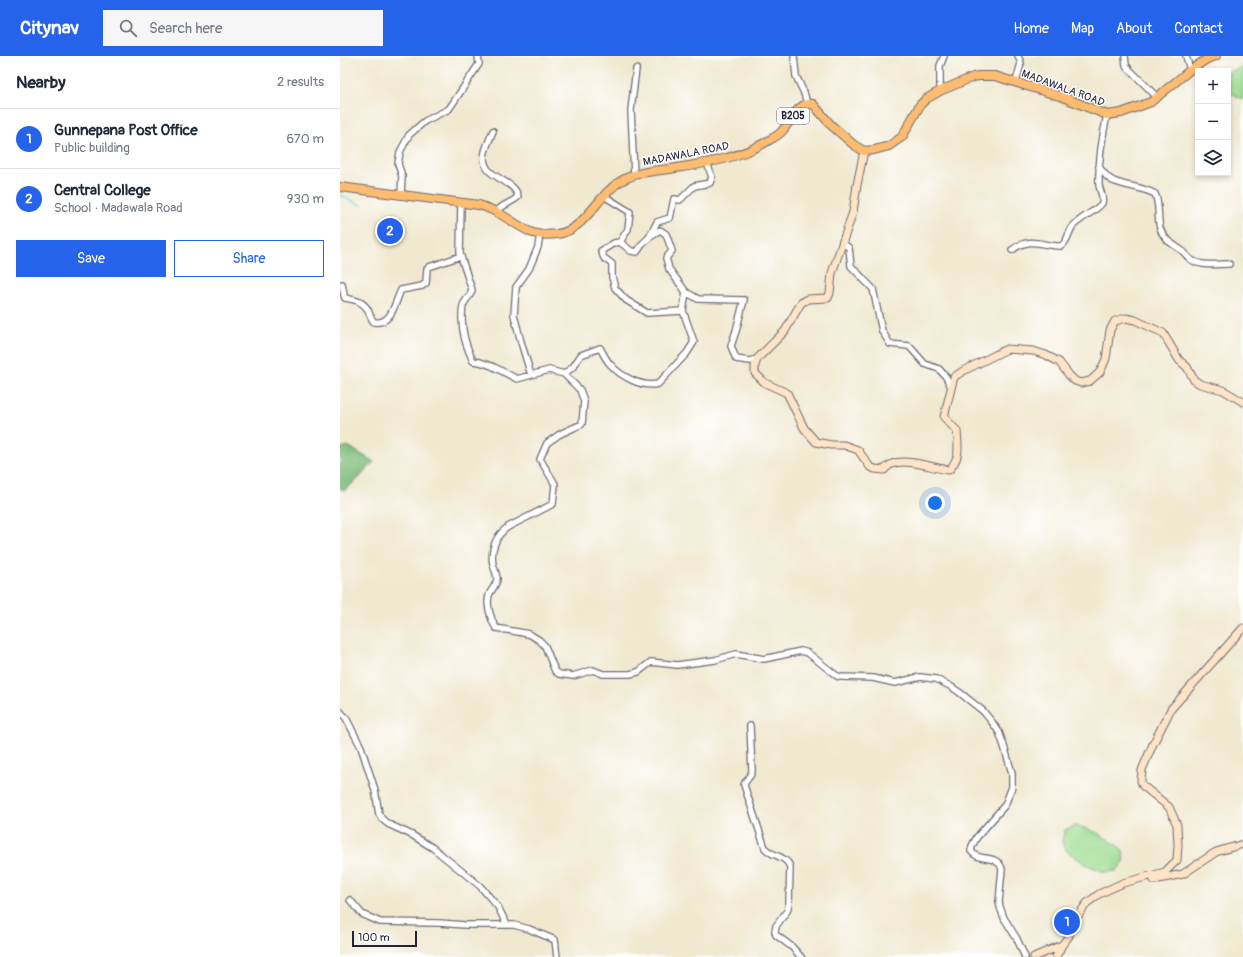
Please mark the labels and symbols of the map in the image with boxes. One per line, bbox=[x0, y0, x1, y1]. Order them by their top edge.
street label: MADAWALA ROAD bbox=[1020, 67, 1106, 109]
road number: B205 bbox=[777, 108, 809, 124]
street label: MADAWALA ROAD bbox=[642, 139, 730, 169]
pin: 2 bbox=[377, 216, 403, 246]
your location bbox=[925, 493, 945, 513]
pin: 1 bbox=[1054, 907, 1080, 937]
scale bar bbox=[352, 929, 417, 948]

